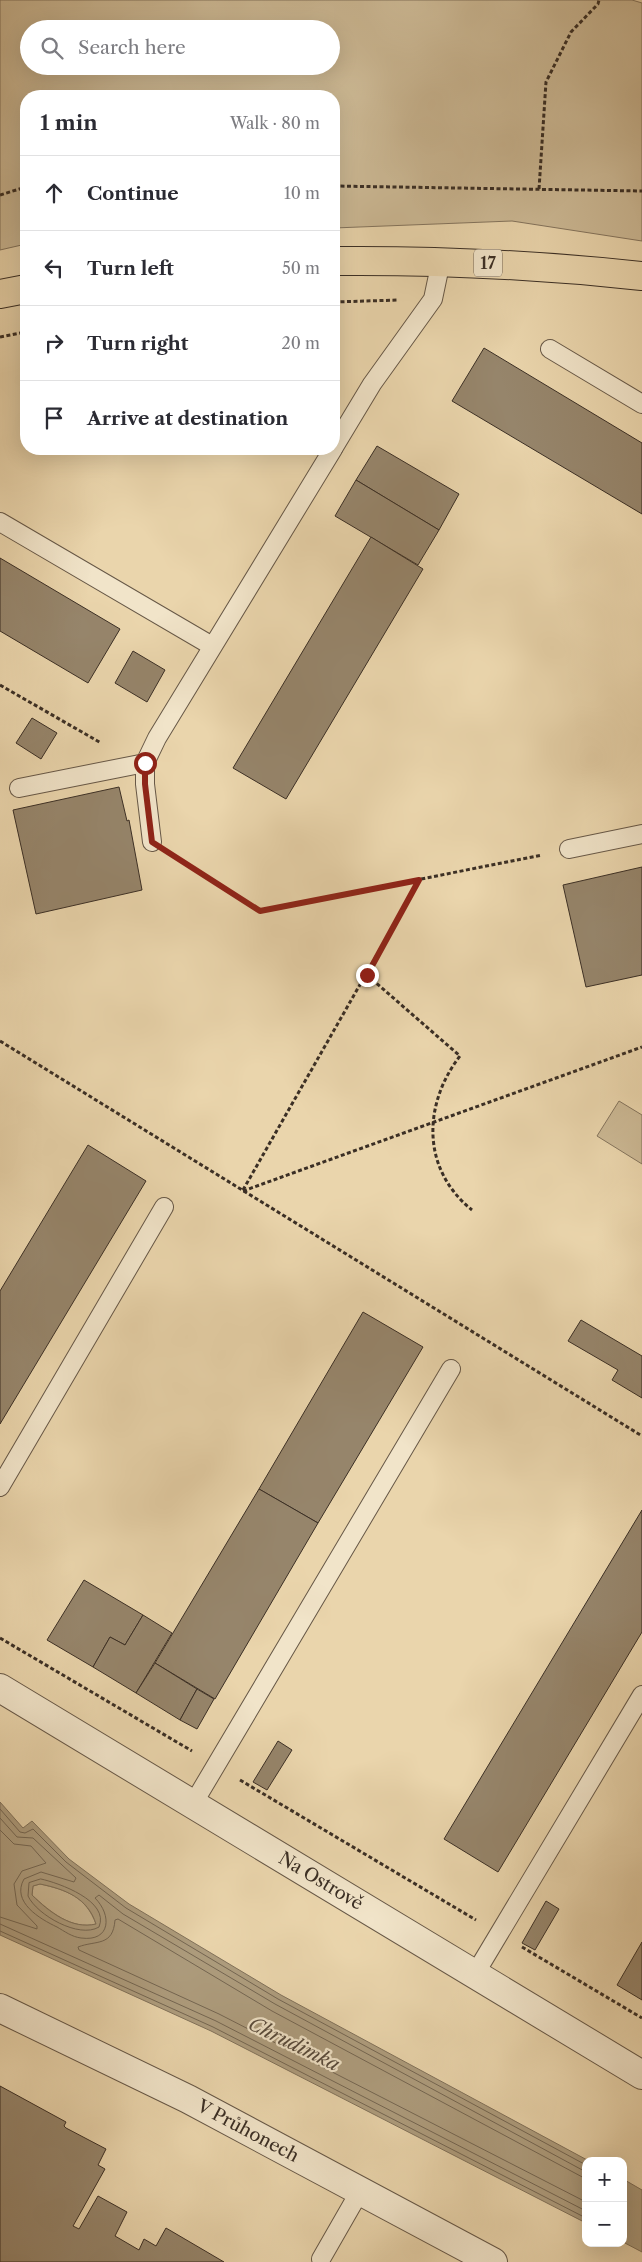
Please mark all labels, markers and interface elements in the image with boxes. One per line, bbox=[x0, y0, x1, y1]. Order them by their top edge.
search box bbox=[20, 20, 340, 75]
icon: search bbox=[38, 34, 66, 62]
text: Search here bbox=[78, 36, 186, 59]
text: 1 min bbox=[40, 110, 98, 135]
text: Walk · 80 m bbox=[230, 113, 320, 133]
icon: ahead bbox=[40, 179, 68, 207]
text: Continue bbox=[87, 182, 179, 205]
text: 10 m bbox=[284, 183, 320, 203]
road number: 17 bbox=[474, 250, 502, 276]
icon: left bbox=[40, 254, 68, 282]
text: Turn left bbox=[87, 257, 174, 280]
text: 50 m bbox=[282, 258, 320, 278]
icon: right bbox=[40, 329, 68, 357]
text: Turn right bbox=[87, 332, 188, 355]
text: 20 m bbox=[281, 333, 320, 353]
icon: arrive bbox=[40, 404, 68, 432]
text: Arrive at destination bbox=[87, 407, 288, 430]
route start bbox=[134, 752, 157, 775]
route end bbox=[356, 964, 379, 987]
street label: Na Ostrově bbox=[275, 1847, 367, 1915]
water label: Chrudimka bbox=[245, 2012, 344, 2076]
street label: V Průhonech bbox=[193, 2095, 303, 2167]
map controls bbox=[582, 2157, 627, 2247]
button: + bbox=[582, 2157, 627, 2202]
button: − bbox=[582, 2202, 627, 2247]

